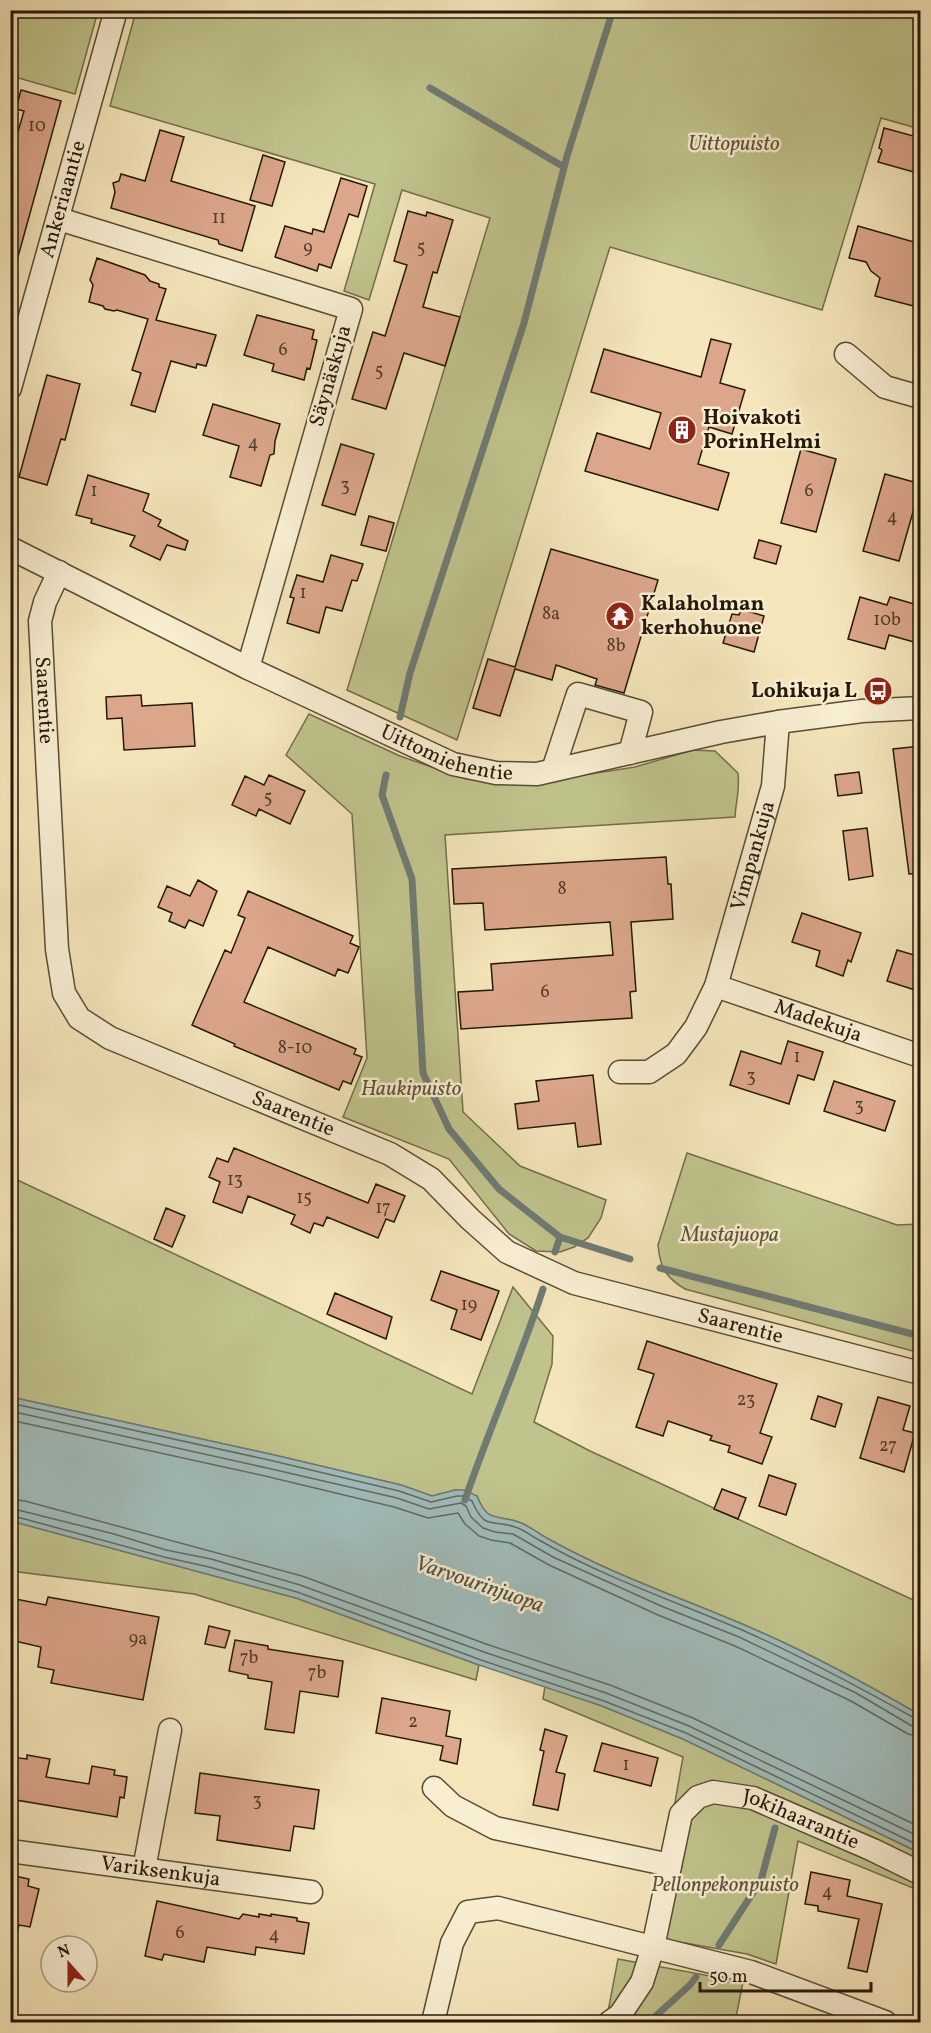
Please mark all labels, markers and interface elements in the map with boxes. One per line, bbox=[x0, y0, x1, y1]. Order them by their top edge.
house number: 10 bbox=[28, 114, 46, 139]
park label: Uittopuisto bbox=[688, 130, 780, 159]
street label: Ankeriaantie bbox=[33, 137, 93, 261]
house number: 11 bbox=[212, 206, 226, 231]
house number: 9 bbox=[303, 236, 313, 261]
house number: 5 bbox=[417, 236, 425, 261]
street label: Säynäskuja bbox=[303, 322, 359, 430]
house number: 6 bbox=[278, 338, 288, 363]
house number: 5 bbox=[375, 359, 383, 384]
place label: Hoivakoti PorinHelmi bbox=[703, 404, 821, 457]
building icon: Hoivakoti PorinHelmi bbox=[666, 414, 698, 446]
house number: 4 bbox=[248, 431, 258, 456]
house number: 3 bbox=[340, 474, 350, 499]
house number: 1 bbox=[91, 479, 97, 504]
house number: 6 bbox=[804, 479, 814, 504]
house number: 4 bbox=[887, 505, 897, 530]
house number: 1 bbox=[300, 581, 306, 606]
place label: Kalaholman kerhohuone bbox=[641, 590, 764, 643]
temple icon: Kalaholman kerhohuone bbox=[604, 600, 636, 632]
house number: 8a bbox=[542, 602, 560, 627]
house number: 10b bbox=[873, 608, 901, 633]
house number: 8b bbox=[607, 634, 626, 659]
street label: Saarentie bbox=[27, 656, 61, 745]
bus stop icon: Lohikuja L bbox=[862, 675, 894, 707]
place label: Lohikuja L bbox=[751, 677, 857, 706]
street label: Uittomiehentie bbox=[376, 717, 513, 788]
house number: 5 bbox=[264, 786, 272, 811]
street label: Vimpankuja bbox=[724, 798, 783, 914]
house number: 8 bbox=[557, 877, 567, 902]
house number: 6 bbox=[540, 980, 550, 1005]
street label: Madekuja bbox=[770, 992, 866, 1050]
house number: 8-10 bbox=[278, 1036, 312, 1061]
house number: 1 bbox=[794, 1045, 800, 1070]
house number: 3 bbox=[746, 1065, 756, 1090]
park label: Haukipuisto bbox=[361, 1075, 462, 1104]
street label: Saarentie bbox=[247, 1084, 339, 1144]
house number: 3 bbox=[854, 1094, 864, 1119]
house number: 13 bbox=[227, 1168, 243, 1193]
house number: 15 bbox=[296, 1186, 312, 1211]
house number: 17 bbox=[375, 1196, 391, 1221]
park label: Mustajuopa bbox=[680, 1221, 779, 1250]
house number: 19 bbox=[461, 1293, 477, 1318]
street label: Saarentie bbox=[694, 1301, 786, 1351]
house number: 23 bbox=[737, 1388, 755, 1413]
house number: 27 bbox=[879, 1434, 897, 1459]
water label: Varvourinjuopa bbox=[410, 1548, 548, 1622]
house number: 9a bbox=[129, 1627, 147, 1652]
house number: 7b bbox=[240, 1646, 258, 1671]
house number: 7b bbox=[308, 1661, 326, 1686]
house number: 2 bbox=[408, 1710, 418, 1735]
house number: 1 bbox=[623, 1753, 629, 1778]
street label: Jokihaarantie bbox=[741, 1782, 864, 1857]
house number: 3 bbox=[252, 1789, 262, 1814]
street label: Variksenkuja bbox=[99, 1849, 222, 1894]
park label: Pellonpekonpuisto bbox=[651, 1871, 799, 1900]
house number: 4 bbox=[822, 1880, 832, 1905]
house number: 6 bbox=[175, 1921, 185, 1946]
house number: 4 bbox=[269, 1923, 279, 1948]
north arrow bbox=[39, 1934, 99, 1994]
text: N bbox=[55, 1939, 74, 1964]
scale bar bbox=[700, 1955, 871, 1993]
text: 50 m bbox=[709, 1965, 748, 1990]

